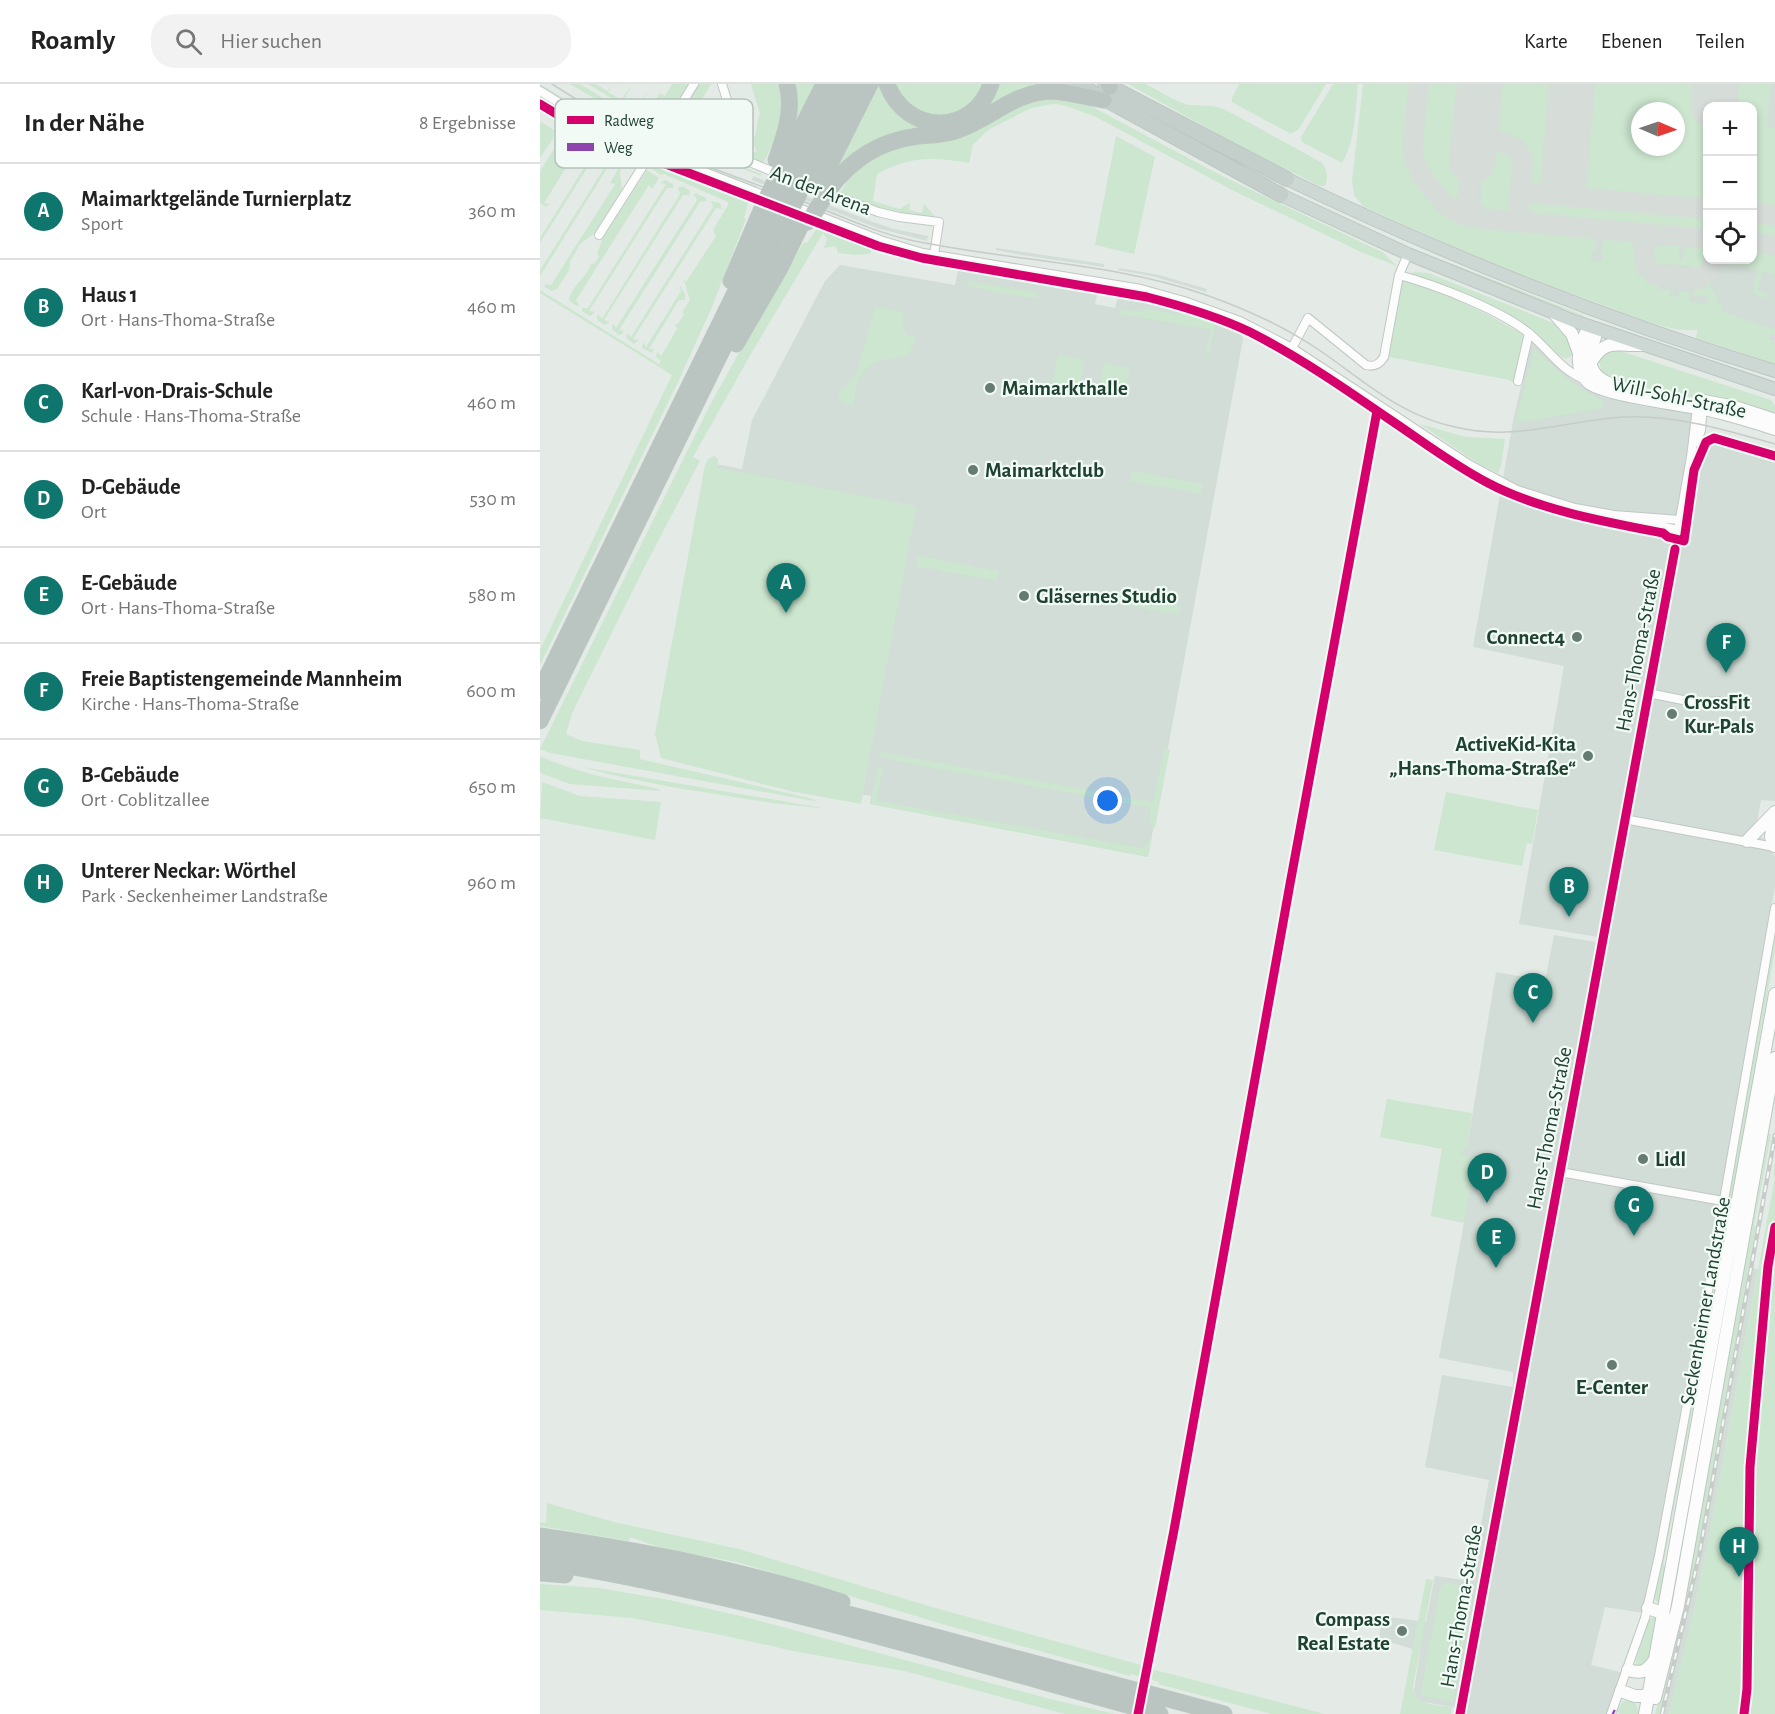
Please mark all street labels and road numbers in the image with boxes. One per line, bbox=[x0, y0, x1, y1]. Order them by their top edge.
street label: An der Arena bbox=[768, 162, 874, 219]
street label: Will-Sohl-Straße bbox=[1610, 373, 1748, 422]
street label: Hans-Thoma-Straße bbox=[1612, 567, 1665, 733]
street label: Hans-Thoma-Straße bbox=[1523, 1045, 1576, 1211]
street label: Seckenheimer Landstraße bbox=[1677, 1195, 1734, 1407]
street label: Hans-Thoma-Straße bbox=[1437, 1523, 1486, 1689]

